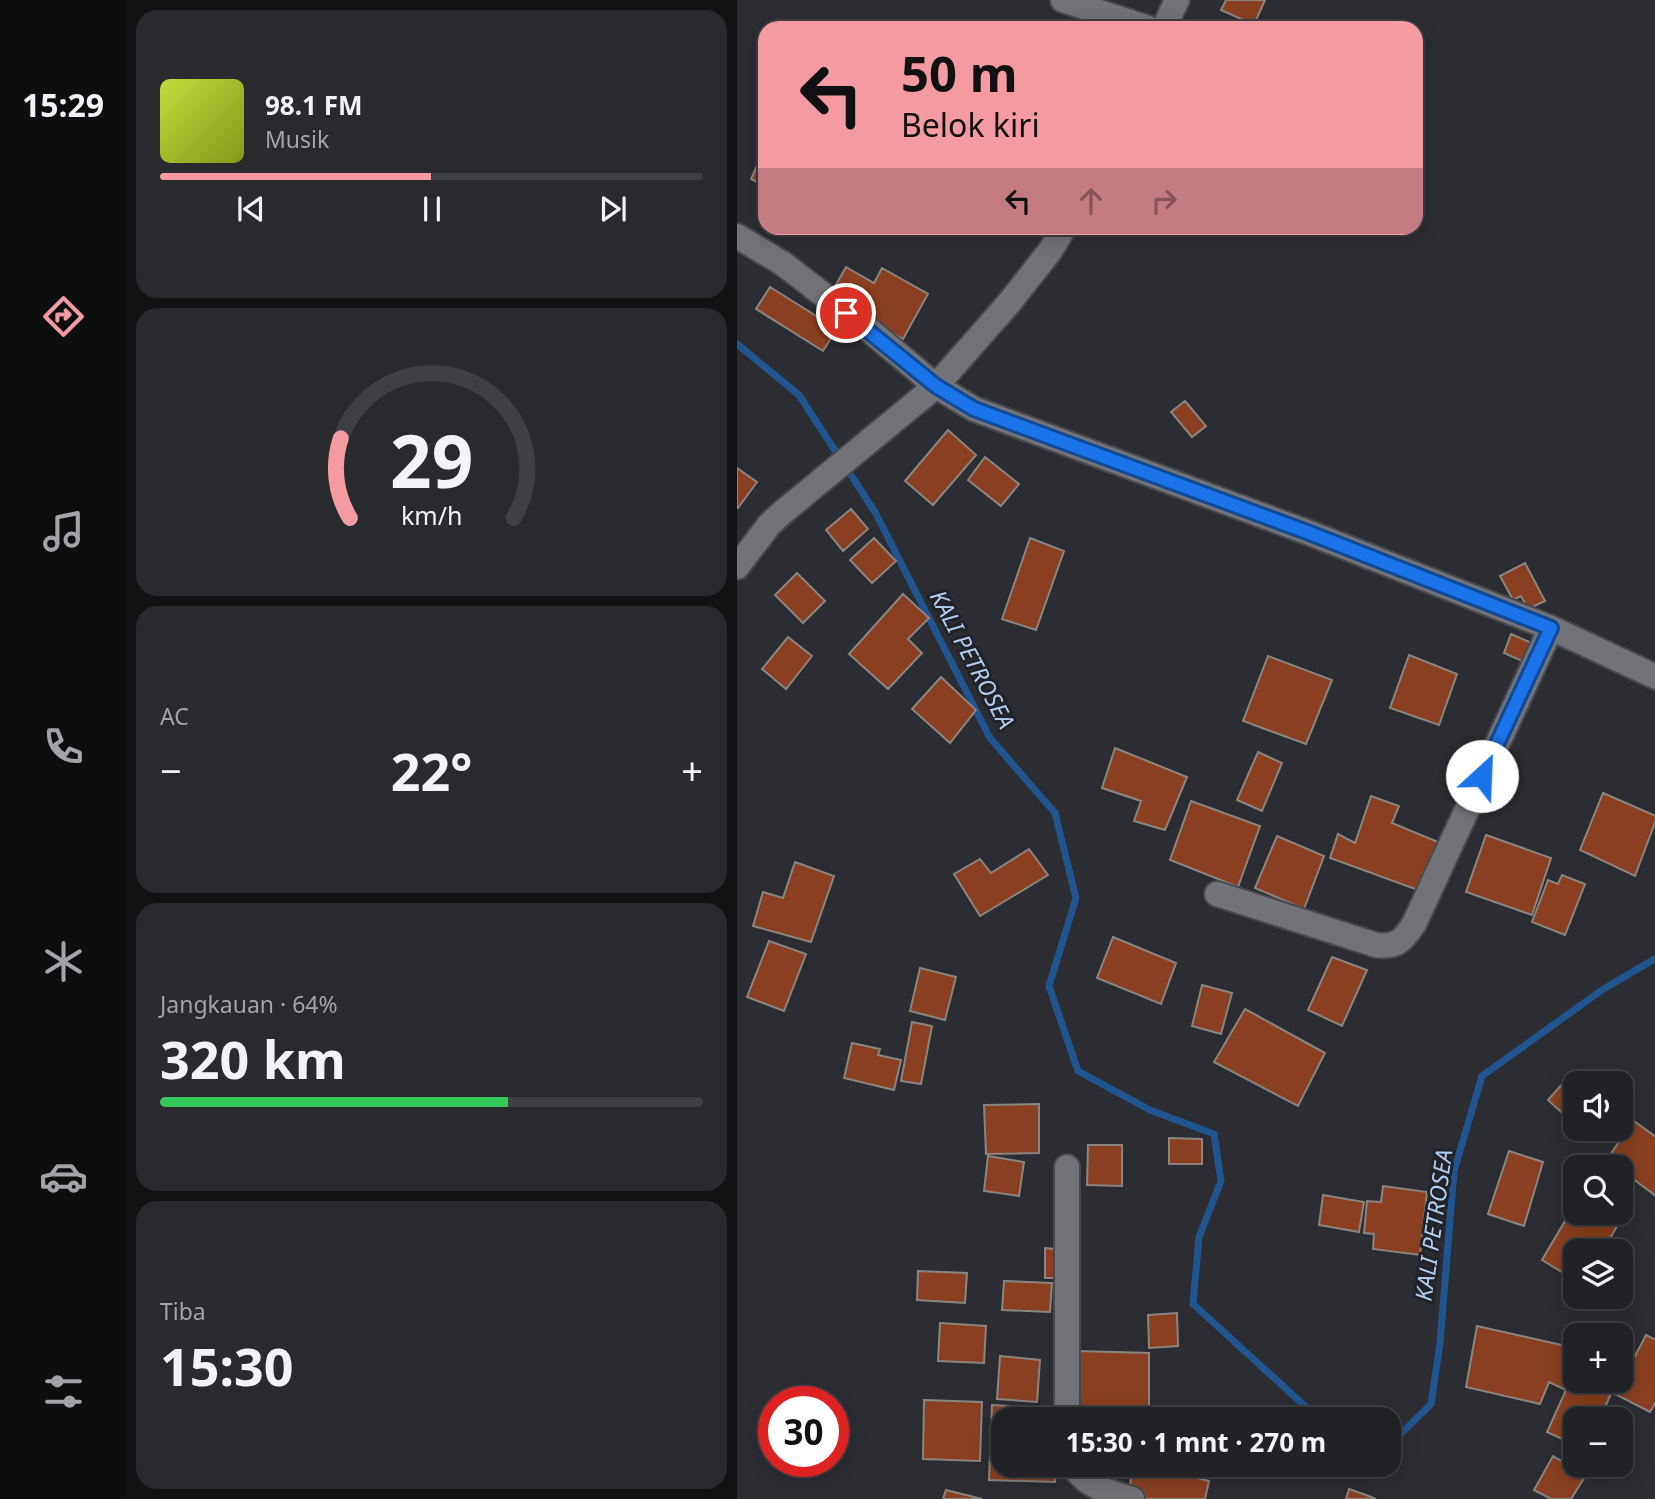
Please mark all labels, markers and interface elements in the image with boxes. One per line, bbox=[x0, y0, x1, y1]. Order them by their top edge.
text: 50 m bbox=[901, 40, 1018, 106]
icon: left bbox=[786, 49, 877, 140]
text: 15:29 bbox=[22, 83, 104, 126]
text: 98.1 FM bbox=[265, 87, 362, 123]
text: Belok kiri bbox=[901, 103, 1040, 146]
text: Musik bbox=[265, 123, 329, 155]
icon: left bbox=[999, 182, 1037, 220]
icon: ahead bbox=[1072, 182, 1110, 220]
icon: right bbox=[1145, 182, 1183, 220]
icon: previous bbox=[232, 190, 270, 228]
icon: pause bbox=[413, 190, 451, 228]
icon: next bbox=[594, 190, 632, 228]
pin bbox=[816, 283, 876, 343]
icon: directions bbox=[39, 292, 88, 341]
icon: arrive bbox=[827, 294, 865, 332]
text: 29 bbox=[390, 410, 473, 509]
text: km/h bbox=[401, 497, 462, 531]
icon: music bbox=[39, 507, 88, 556]
water label: KALI PETROSEA bbox=[923, 584, 1023, 734]
text: AC bbox=[160, 700, 189, 732]
icon: phone bbox=[39, 722, 88, 771]
text: 22° bbox=[391, 735, 472, 806]
position arrow bbox=[1445, 739, 1519, 813]
text: − bbox=[160, 744, 182, 796]
text: + bbox=[681, 744, 703, 796]
icon: climate bbox=[39, 937, 88, 986]
text: Jangkauan · 64% bbox=[160, 988, 338, 1020]
text: 320 km bbox=[160, 1023, 346, 1094]
map controls bbox=[1563, 1071, 1633, 1477]
button: sound bbox=[1563, 1071, 1633, 1141]
water label: KALI PETROSEA bbox=[1407, 1147, 1459, 1303]
icon: car bbox=[39, 1152, 88, 1201]
button: search bbox=[1563, 1155, 1633, 1225]
button: layers bbox=[1563, 1239, 1633, 1309]
text: Tiba bbox=[160, 1295, 206, 1327]
button: + bbox=[1563, 1323, 1633, 1393]
text: 15:30 bbox=[160, 1330, 294, 1401]
icon: filters bbox=[39, 1367, 88, 1416]
speed limit sign: 30 bbox=[758, 1386, 849, 1477]
button: − bbox=[1563, 1407, 1633, 1477]
text: 15:30 · 1 mnt · 270 m bbox=[1066, 1424, 1326, 1460]

